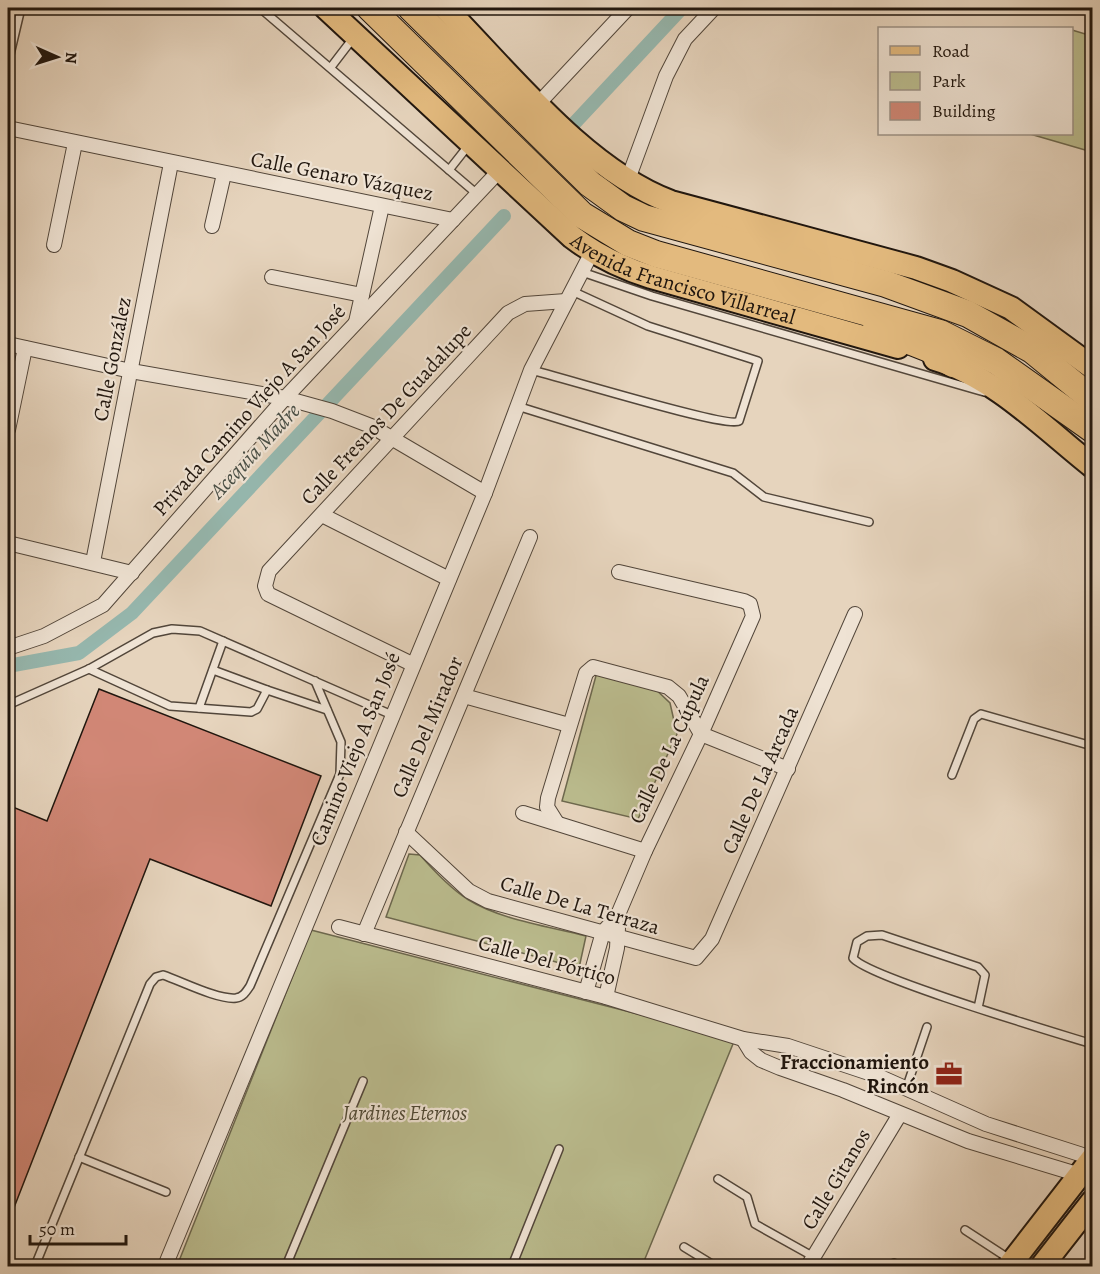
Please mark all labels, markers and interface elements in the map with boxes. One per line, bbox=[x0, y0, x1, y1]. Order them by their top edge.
north arrow bbox=[27, 27, 87, 87]
legend bbox=[878, 27, 1073, 135]
text: Road bbox=[932, 39, 970, 63]
text: N bbox=[60, 51, 82, 64]
text: Park bbox=[932, 69, 966, 93]
text: Building bbox=[932, 99, 996, 123]
street label: Calle Genaro Vázquez bbox=[248, 145, 436, 207]
street label: Avenida Francisco Villarreal bbox=[564, 226, 799, 331]
street label: Calle González bbox=[86, 295, 138, 423]
street label: Privada Camino Viejo A San José bbox=[146, 298, 352, 522]
street label: Calle Fresnos De Guadalupe bbox=[294, 317, 478, 511]
water label: Acequia Madre bbox=[202, 397, 307, 506]
street label: Camino Viejo A San José bbox=[303, 648, 407, 850]
street label: Calle Del Mirador bbox=[385, 652, 469, 802]
street label: Calle De La Cúpula bbox=[622, 670, 716, 828]
street label: Calle De La Arcada bbox=[715, 702, 805, 858]
street label: Calle De La Terraza bbox=[497, 869, 663, 941]
street label: Calle Del Pórtico bbox=[475, 928, 619, 992]
place label: Fraccionamiento Rincón bbox=[780, 1048, 929, 1100]
office icon: Fraccionamiento Rincón bbox=[934, 1059, 964, 1089]
park label: Jardines Eternos bbox=[342, 1099, 467, 1127]
street label: Calle Gitanos bbox=[795, 1123, 877, 1235]
scale bar bbox=[30, 1208, 126, 1246]
text: 50 m bbox=[39, 1217, 75, 1241]

